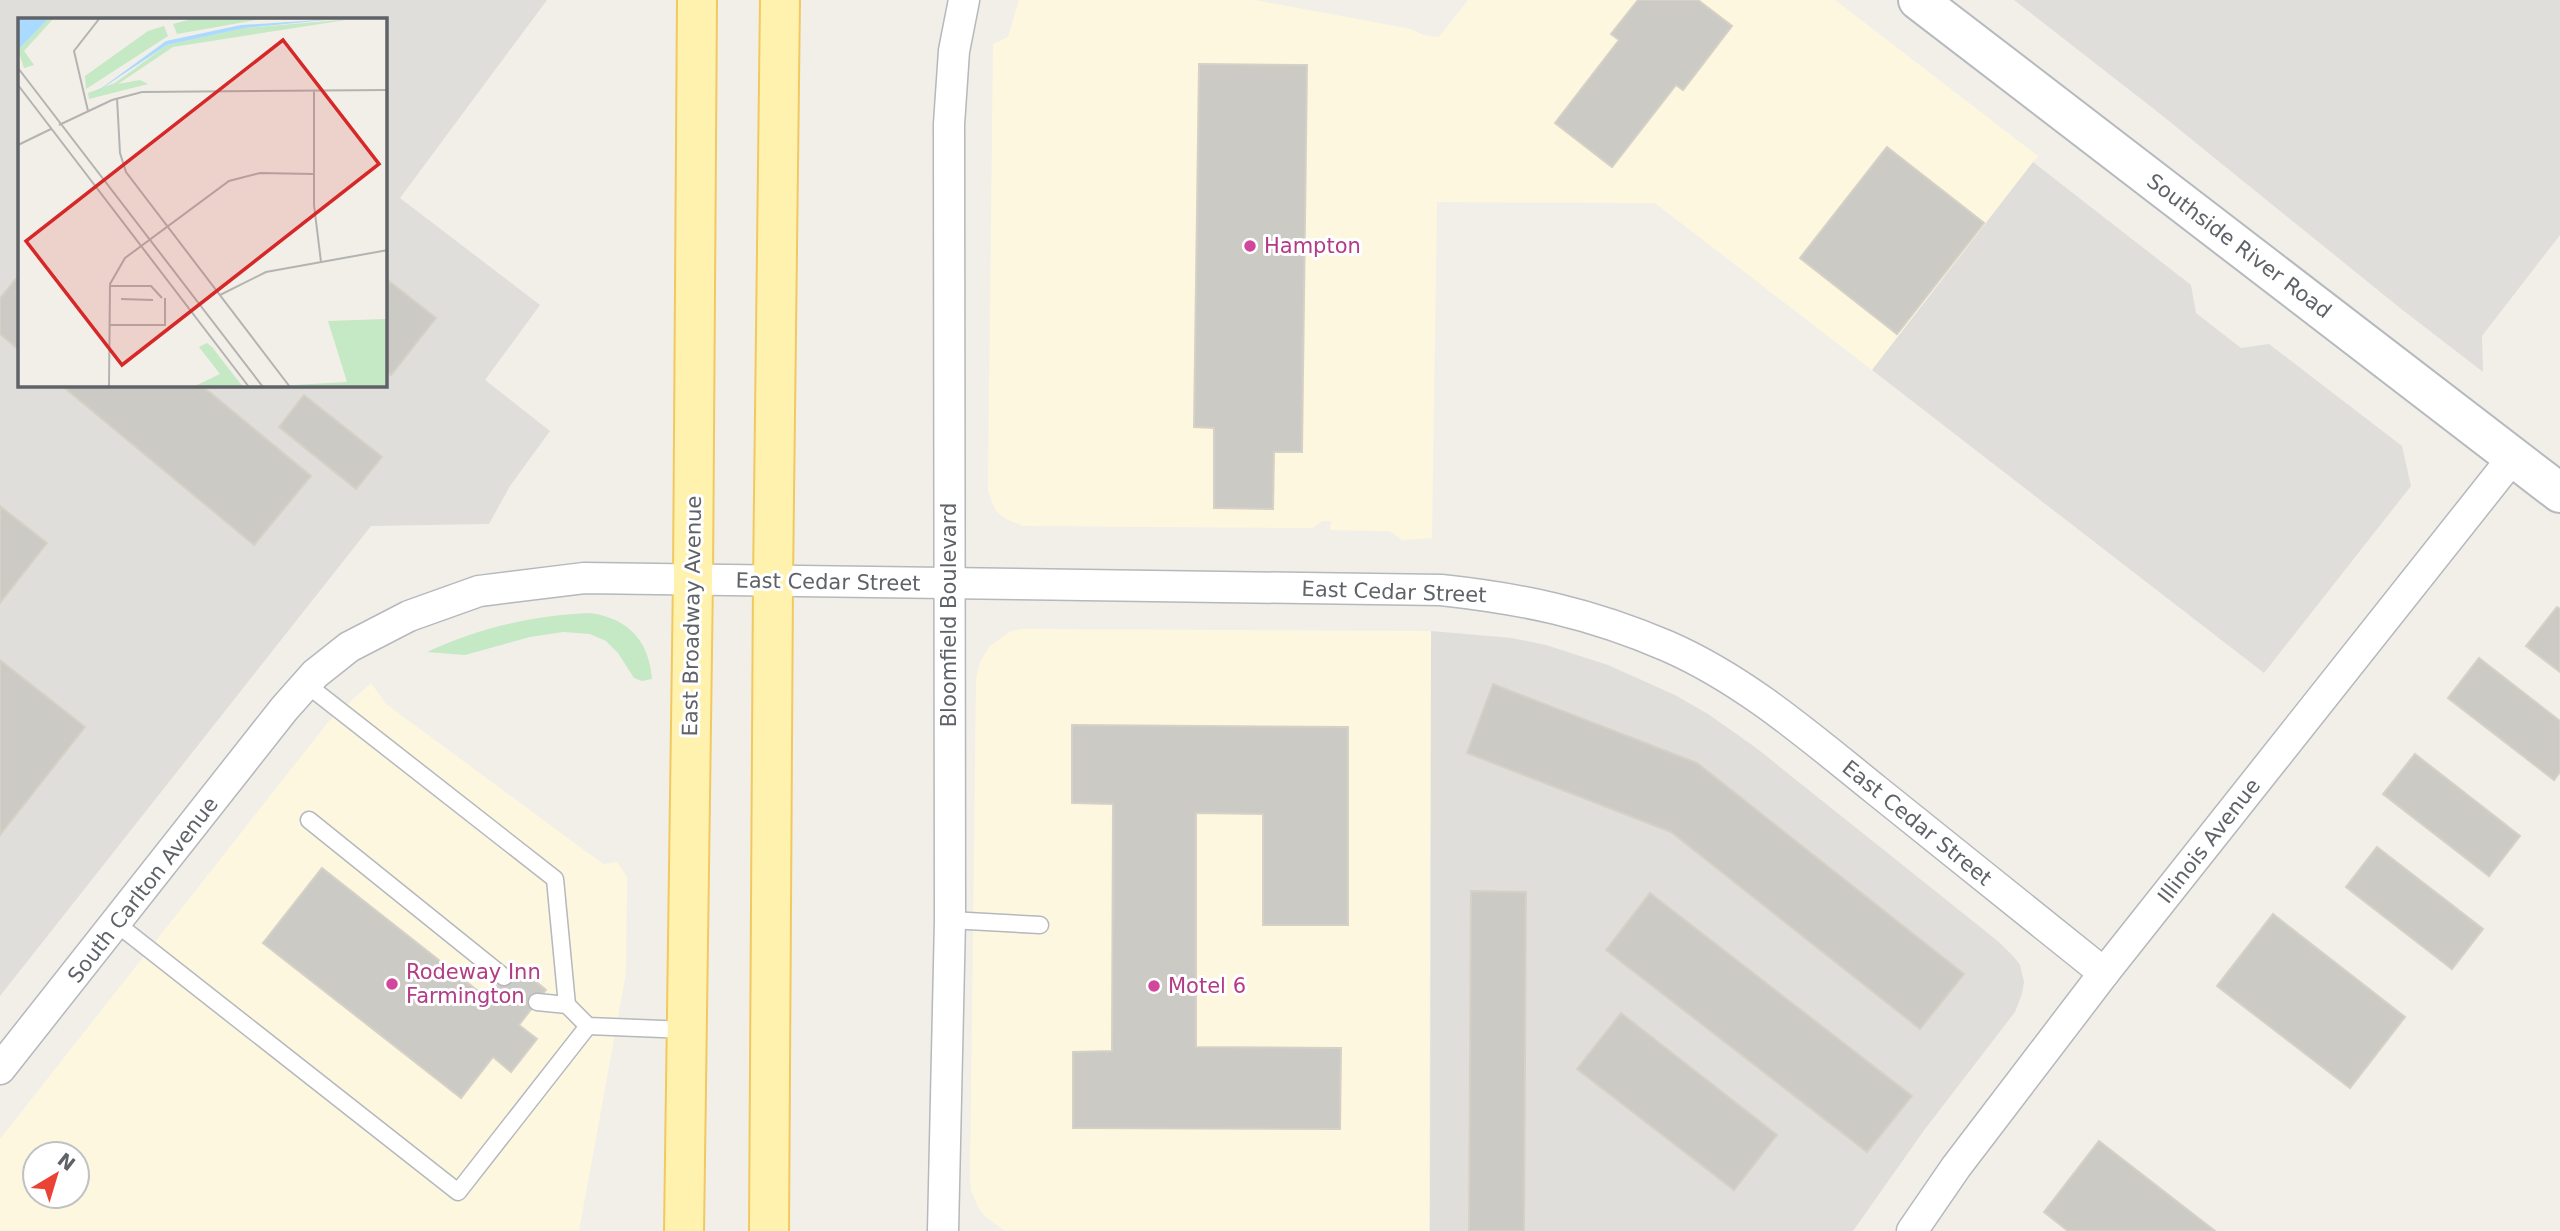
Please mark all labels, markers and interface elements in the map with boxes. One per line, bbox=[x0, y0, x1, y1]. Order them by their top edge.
inset map bbox=[18, 18, 387, 387]
street label: Southside River Road bbox=[2142, 169, 2336, 323]
place label: Hampton bbox=[1264, 234, 1361, 258]
marker: Hampton bbox=[1242, 238, 1258, 254]
street label: East Broadway Avenue bbox=[678, 495, 706, 737]
street label: Bloomfield Boulevard bbox=[937, 503, 961, 727]
street label: East Cedar Street bbox=[735, 568, 921, 596]
street label: East Cedar Street bbox=[1301, 577, 1487, 607]
street label: East Cedar Street bbox=[1838, 755, 1996, 891]
street label: Illinois Avenue bbox=[2153, 774, 2265, 908]
street label: South Carlton Avenue bbox=[63, 792, 223, 988]
place label: Rodeway Inn Farmington bbox=[406, 960, 541, 1008]
place label: Motel 6 bbox=[1168, 974, 1246, 998]
marker: Rodeway Inn Farmington bbox=[384, 976, 400, 992]
marker: Motel 6 bbox=[1146, 978, 1162, 994]
north arrow bbox=[21, 1140, 91, 1210]
text: N bbox=[53, 1148, 80, 1175]

